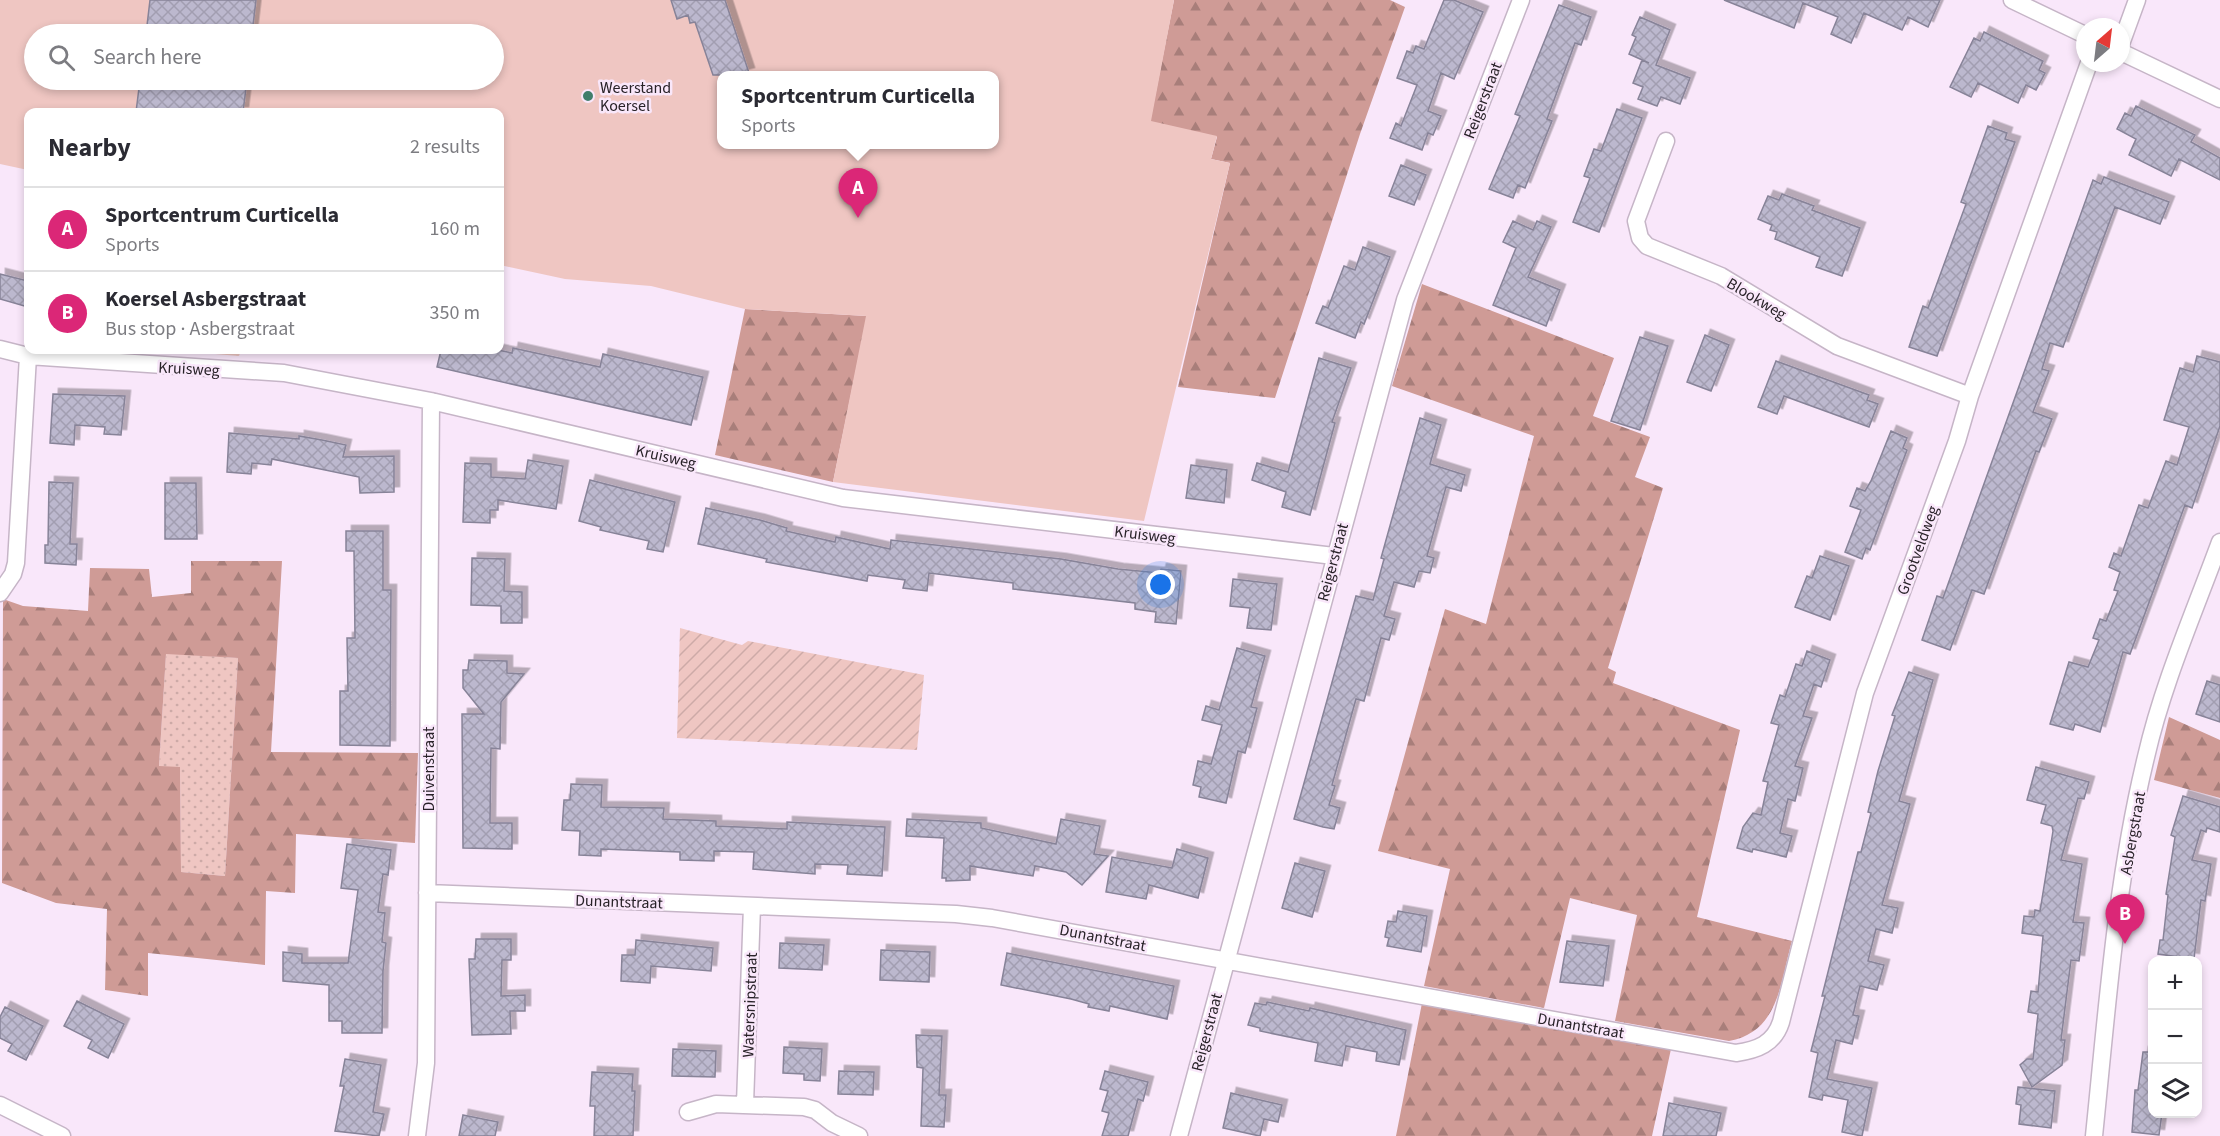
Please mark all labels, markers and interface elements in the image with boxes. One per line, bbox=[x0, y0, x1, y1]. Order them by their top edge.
north arrow bbox=[2076, 18, 2130, 72]
search box bbox=[24, 24, 504, 90]
icon: search bbox=[45, 41, 78, 74]
text: Search here bbox=[93, 41, 201, 73]
street label: Reigerstraat bbox=[1458, 58, 1508, 142]
popup bbox=[717, 71, 999, 149]
place label: Weerstand Koersel bbox=[600, 77, 671, 117]
text: Sportcentrum Curticella bbox=[741, 80, 975, 112]
marker: Weerstand Koersel bbox=[581, 89, 595, 103]
text: Sports bbox=[741, 112, 795, 140]
text: Nearby bbox=[48, 129, 131, 166]
text: 2 results bbox=[410, 133, 480, 161]
pin: A bbox=[838, 168, 878, 218]
text: Sportcentrum Curticella bbox=[105, 199, 339, 231]
text: A bbox=[62, 215, 73, 243]
text: 160 m bbox=[430, 215, 480, 243]
text: Sports bbox=[105, 231, 160, 259]
street label: Blookweg bbox=[1723, 272, 1790, 325]
text: Koersel Asbergstraat bbox=[105, 283, 306, 315]
text: B bbox=[61, 299, 74, 327]
text: 350 m bbox=[430, 299, 480, 327]
text: Bus stop · Asbergstraat bbox=[105, 315, 295, 343]
street label: Kruisweg bbox=[158, 356, 220, 382]
street label: Kruisweg bbox=[633, 439, 698, 475]
street label: Grootveldweg bbox=[1892, 503, 1944, 598]
street label: Kruisweg bbox=[1113, 520, 1177, 550]
street label: Reigerstraat bbox=[1312, 520, 1354, 604]
your location bbox=[1146, 570, 1175, 599]
street label: Duivenstraat bbox=[418, 726, 440, 811]
street label: Asbergstraat bbox=[2115, 789, 2151, 877]
street label: Dunantstraat bbox=[575, 889, 664, 915]
pin: B bbox=[2106, 894, 2144, 944]
street label: Dunantstraat bbox=[1058, 919, 1148, 957]
street label: Watersnipstraat bbox=[737, 951, 763, 1058]
map controls bbox=[2148, 956, 2202, 1118]
button: + bbox=[2148, 956, 2202, 1010]
street label: Reigerstraat bbox=[1186, 990, 1228, 1074]
street label: Dunantstraat bbox=[1536, 1008, 1626, 1045]
button: − bbox=[2148, 1010, 2202, 1064]
button: layers bbox=[2148, 1064, 2202, 1118]

